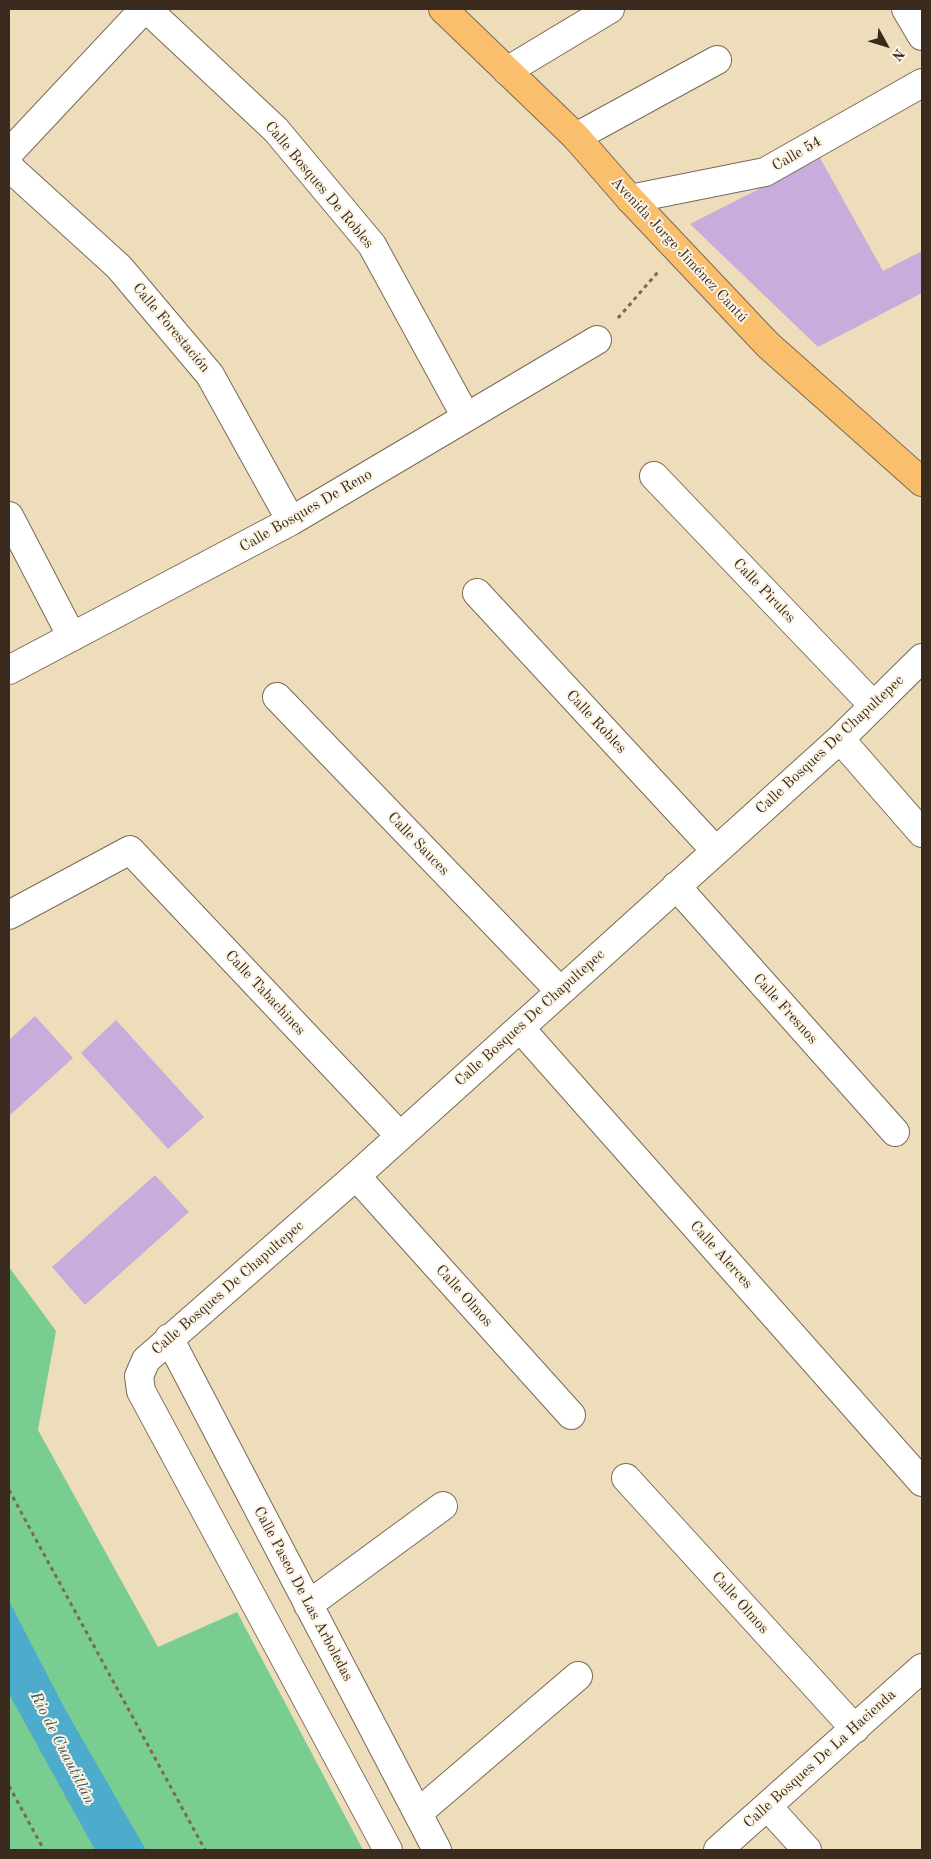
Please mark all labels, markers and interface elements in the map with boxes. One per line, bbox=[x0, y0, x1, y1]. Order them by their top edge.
north arrow bbox=[861, 20, 911, 70]
text: N bbox=[889, 46, 906, 63]
street label: Calle Bosques De Robles bbox=[261, 118, 377, 252]
street label: Calle 54 bbox=[769, 133, 825, 175]
street label: Avenida Jorge Jiménez Cantú bbox=[607, 173, 751, 327]
street label: Calle Forestación bbox=[128, 280, 214, 376]
street label: Calle Bosques De Reno bbox=[237, 466, 375, 556]
street label: Calle Pirules bbox=[729, 555, 799, 627]
street label: Calle Bosques De Chapultepec bbox=[752, 672, 908, 818]
street label: Calle Robles bbox=[562, 687, 630, 757]
street label: Calle Sauces bbox=[383, 808, 453, 880]
street label: Calle Bosques De Chapultepec bbox=[451, 946, 609, 1090]
street label: Calle Tabachines bbox=[221, 947, 309, 1039]
street label: Calle Fresnos bbox=[749, 970, 821, 1048]
street label: Calle Bosques De Chapultepec bbox=[148, 1217, 308, 1359]
street label: Calle Alerces bbox=[686, 1217, 756, 1293]
street label: Calle Olmos bbox=[432, 1261, 496, 1331]
street label: Calle Paseo De Las Arboledas bbox=[249, 1504, 357, 1684]
street label: Calle Olmos bbox=[708, 1568, 772, 1638]
street label: Calle Bosques De La Hacienda bbox=[740, 1686, 900, 1832]
water label: Rio de Cuautitlán bbox=[25, 1688, 99, 1808]

